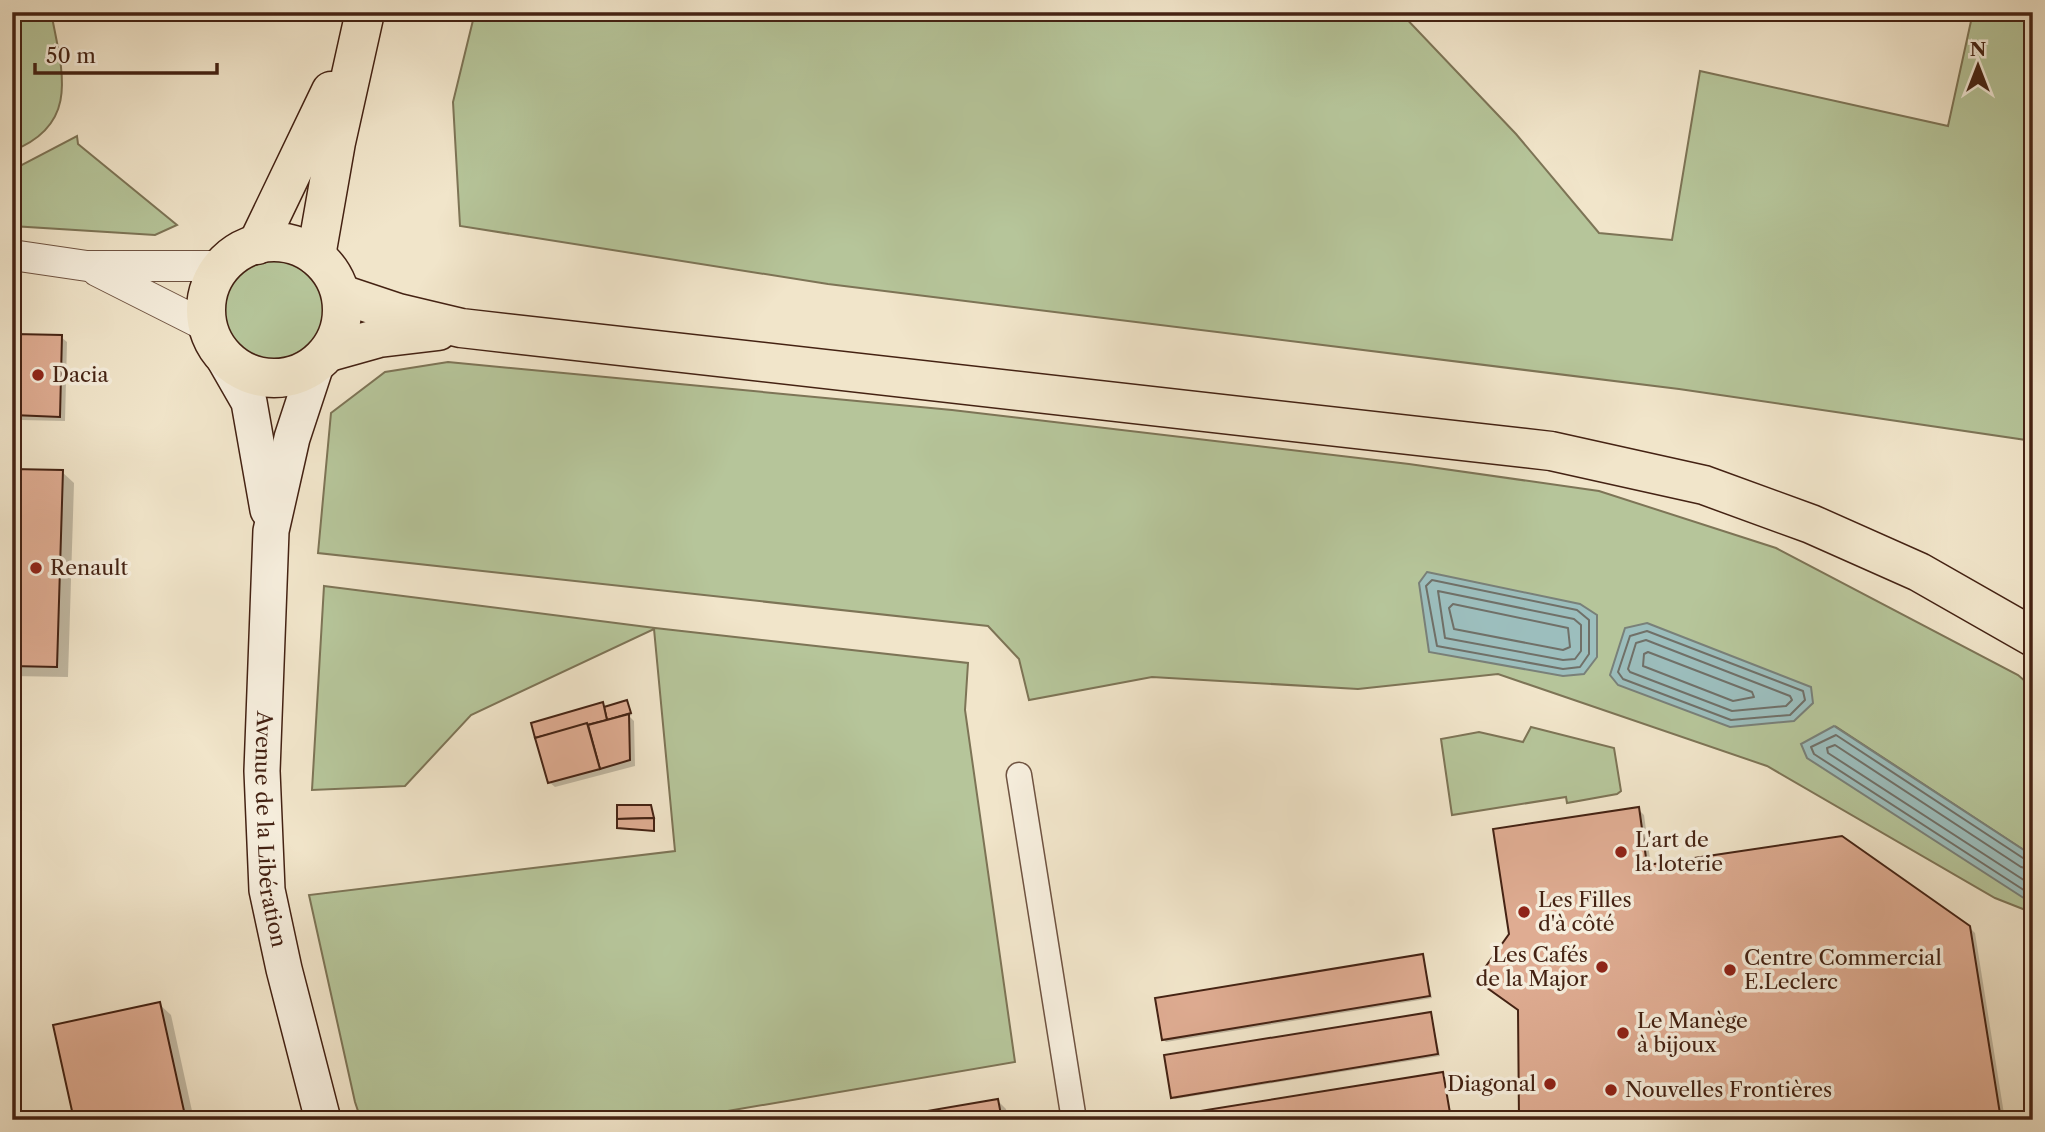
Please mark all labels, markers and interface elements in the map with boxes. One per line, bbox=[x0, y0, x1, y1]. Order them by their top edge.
scale bar bbox=[35, 32, 217, 76]
north arrow bbox=[1944, 32, 2014, 102]
text: N bbox=[1970, 38, 1986, 61]
text: 50 m bbox=[46, 43, 96, 68]
place label: Dacia bbox=[52, 362, 110, 387]
marker: Dacia bbox=[30, 367, 46, 383]
place label: Renault bbox=[50, 555, 128, 580]
marker: Renault bbox=[28, 560, 44, 576]
street label: Avenue de la Libération bbox=[250, 709, 292, 950]
place label: L'art de la loterie bbox=[1635, 827, 1723, 876]
marker: L'art de la loterie bbox=[1613, 844, 1629, 860]
place label: Les Filles d'à côté bbox=[1538, 887, 1632, 936]
marker: Les Filles d'à côté bbox=[1516, 904, 1532, 920]
place label: Les Cafés de la Major bbox=[1475, 942, 1588, 991]
place label: Centre Commercial E.Leclerc bbox=[1744, 945, 1942, 994]
marker: Les Cafés de la Major bbox=[1594, 959, 1610, 975]
marker: Centre Commercial E.Leclerc bbox=[1722, 962, 1738, 978]
place label: Le Manège à bijoux bbox=[1637, 1008, 1748, 1057]
marker: Le Manège à bijoux bbox=[1615, 1025, 1631, 1041]
place label: Diagonal bbox=[1447, 1071, 1536, 1096]
marker: Diagonal bbox=[1542, 1076, 1558, 1092]
place label: Nouvelles Frontières bbox=[1625, 1077, 1832, 1102]
marker: Nouvelles Frontières bbox=[1603, 1082, 1619, 1098]

